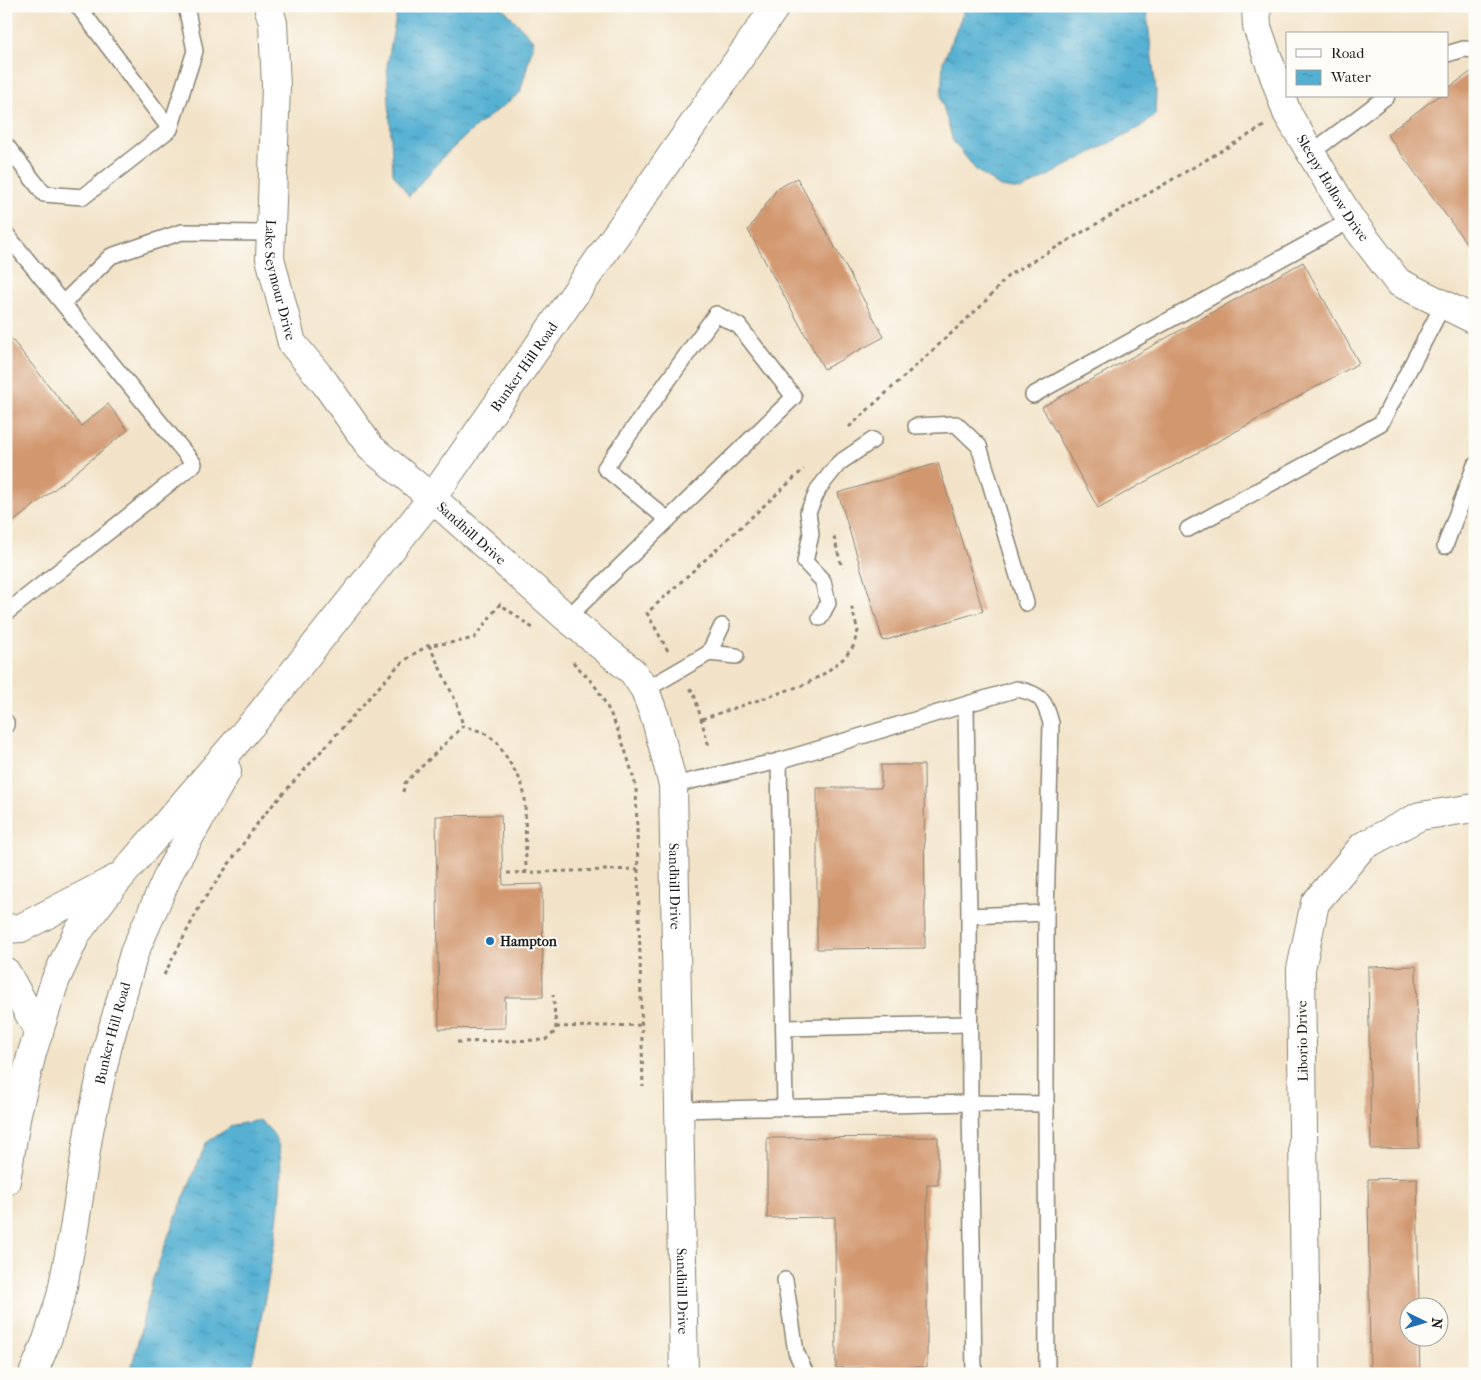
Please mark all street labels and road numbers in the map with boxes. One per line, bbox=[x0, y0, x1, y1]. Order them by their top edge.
street label: Sleepy Hollow Drive bbox=[1293, 132, 1372, 245]
street label: Lake Seymour Drive bbox=[261, 219, 299, 342]
street label: Bunker Hill Road bbox=[487, 319, 562, 415]
street label: Sandhill Drive bbox=[433, 498, 509, 569]
street label: Sandhill Drive bbox=[665, 843, 684, 930]
street label: Bunker Hill Road bbox=[91, 980, 135, 1086]
street label: Liborio Drive bbox=[1293, 1000, 1312, 1082]
street label: Sandhill Drive bbox=[673, 1248, 691, 1335]

